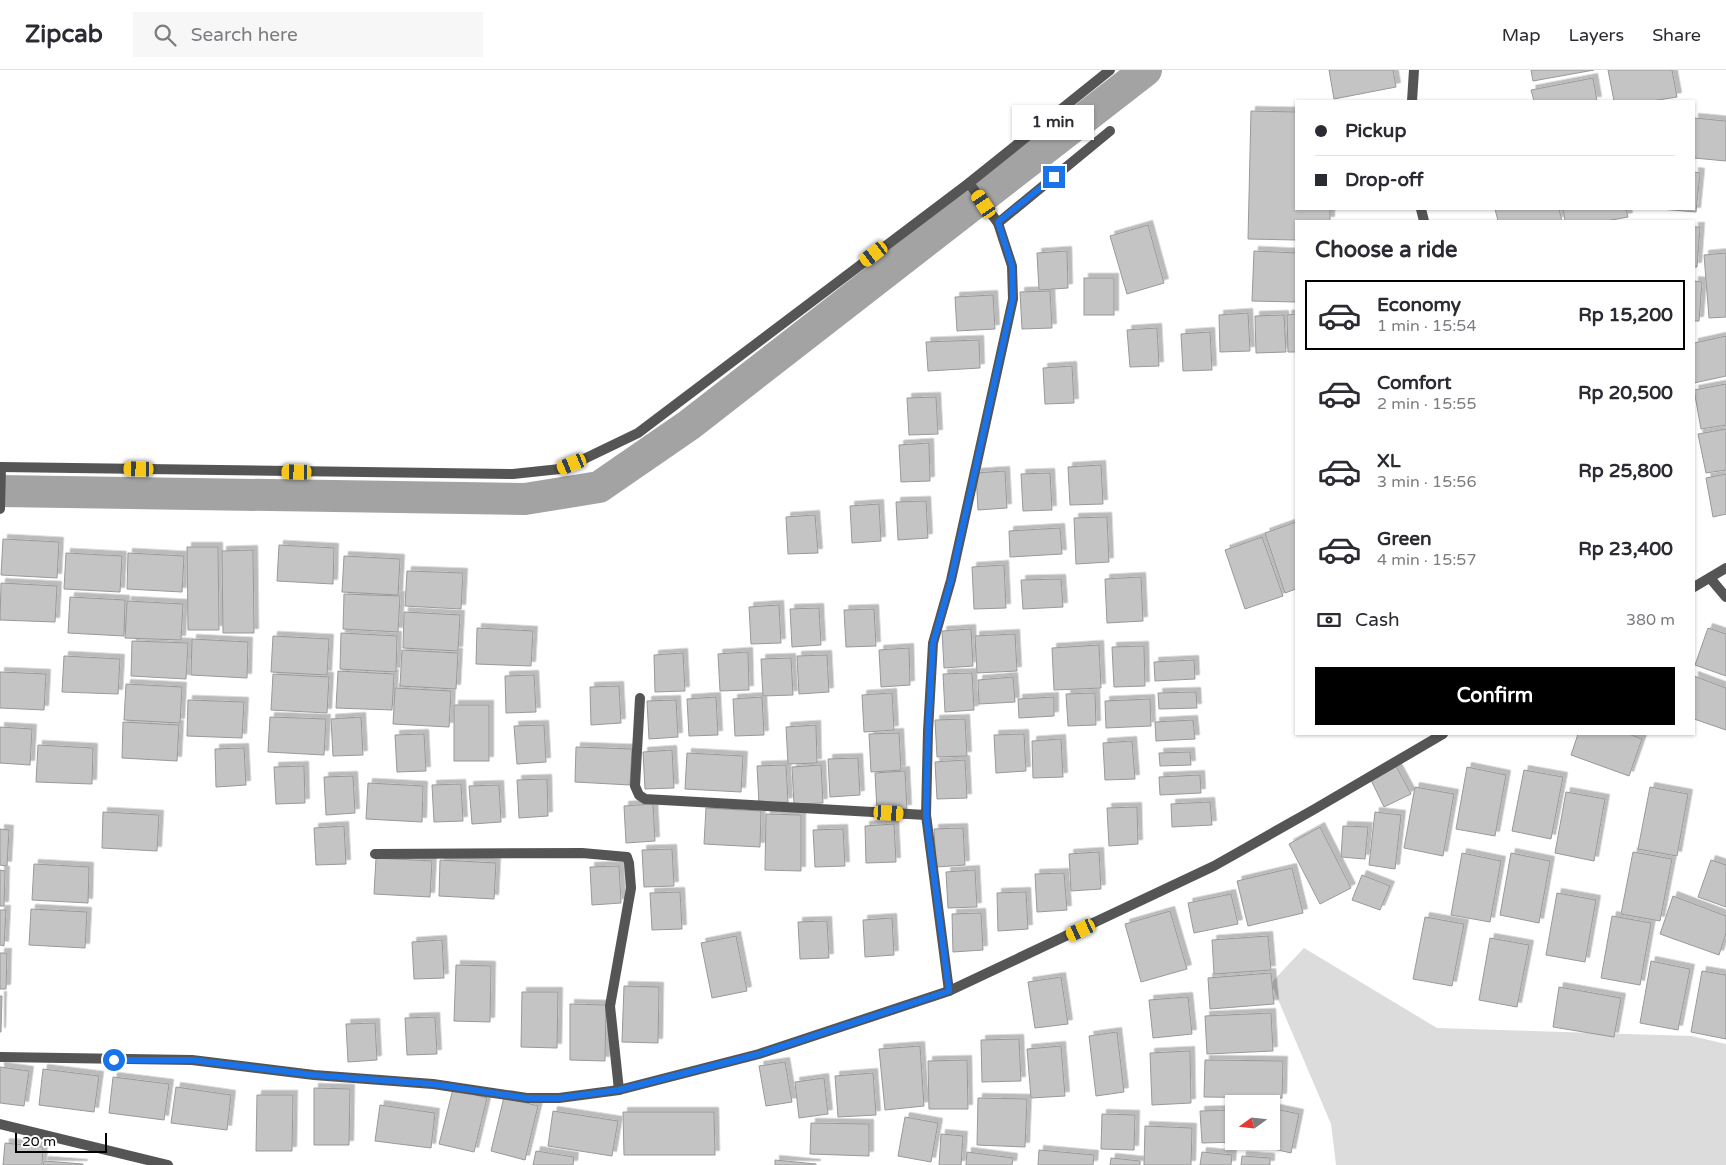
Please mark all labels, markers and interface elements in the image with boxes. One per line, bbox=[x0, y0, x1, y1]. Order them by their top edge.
search box bbox=[133, 12, 483, 57]
text: Zipcab bbox=[25, 20, 103, 49]
icon: search bbox=[151, 21, 179, 49]
text: Search here bbox=[191, 24, 298, 46]
text: Map bbox=[1502, 24, 1541, 46]
text: Layers bbox=[1569, 24, 1624, 46]
text: Share bbox=[1652, 24, 1701, 46]
callout: 1 min bbox=[1013, 104, 1095, 140]
text: 1 min bbox=[1032, 112, 1074, 132]
text: Pickup bbox=[1345, 120, 1406, 142]
route end bbox=[1043, 166, 1065, 188]
text: Drop-off bbox=[1345, 169, 1424, 191]
car bbox=[969, 187, 998, 221]
text: Choose a ride bbox=[1315, 237, 1458, 263]
car bbox=[857, 239, 890, 269]
icon: car bbox=[1317, 293, 1362, 338]
text: Economy bbox=[1377, 294, 1461, 316]
text: Rp 15,200 bbox=[1578, 304, 1673, 326]
text: 1 min · 15:54 bbox=[1377, 316, 1476, 336]
icon: car bbox=[1317, 371, 1362, 416]
text: Comfort bbox=[1377, 372, 1451, 394]
text: Rp 20,500 bbox=[1578, 382, 1673, 404]
text: 2 min · 15:55 bbox=[1377, 394, 1476, 414]
icon: car bbox=[1317, 449, 1362, 494]
text: XL bbox=[1377, 450, 1401, 472]
car bbox=[555, 451, 588, 477]
text: Rp 25,800 bbox=[1578, 460, 1673, 482]
car bbox=[123, 461, 154, 477]
car bbox=[281, 464, 312, 480]
text: 3 min · 15:56 bbox=[1377, 472, 1476, 492]
icon: car bbox=[1317, 527, 1362, 572]
text: Green bbox=[1377, 528, 1431, 550]
text: Rp 23,400 bbox=[1578, 538, 1673, 560]
text: 4 min · 15:57 bbox=[1377, 550, 1476, 570]
icon: cash bbox=[1315, 606, 1343, 634]
text: Cash bbox=[1355, 609, 1400, 631]
text: 380 m bbox=[1626, 610, 1675, 630]
button: Confirm bbox=[1315, 667, 1675, 725]
car bbox=[873, 805, 904, 821]
car bbox=[1064, 917, 1097, 943]
route start bbox=[103, 1049, 125, 1071]
north arrow bbox=[1225, 1095, 1280, 1150]
map controls bbox=[1225, 1095, 1280, 1150]
scale bar bbox=[15, 1130, 108, 1153]
text: 20 m bbox=[22, 1133, 56, 1150]

